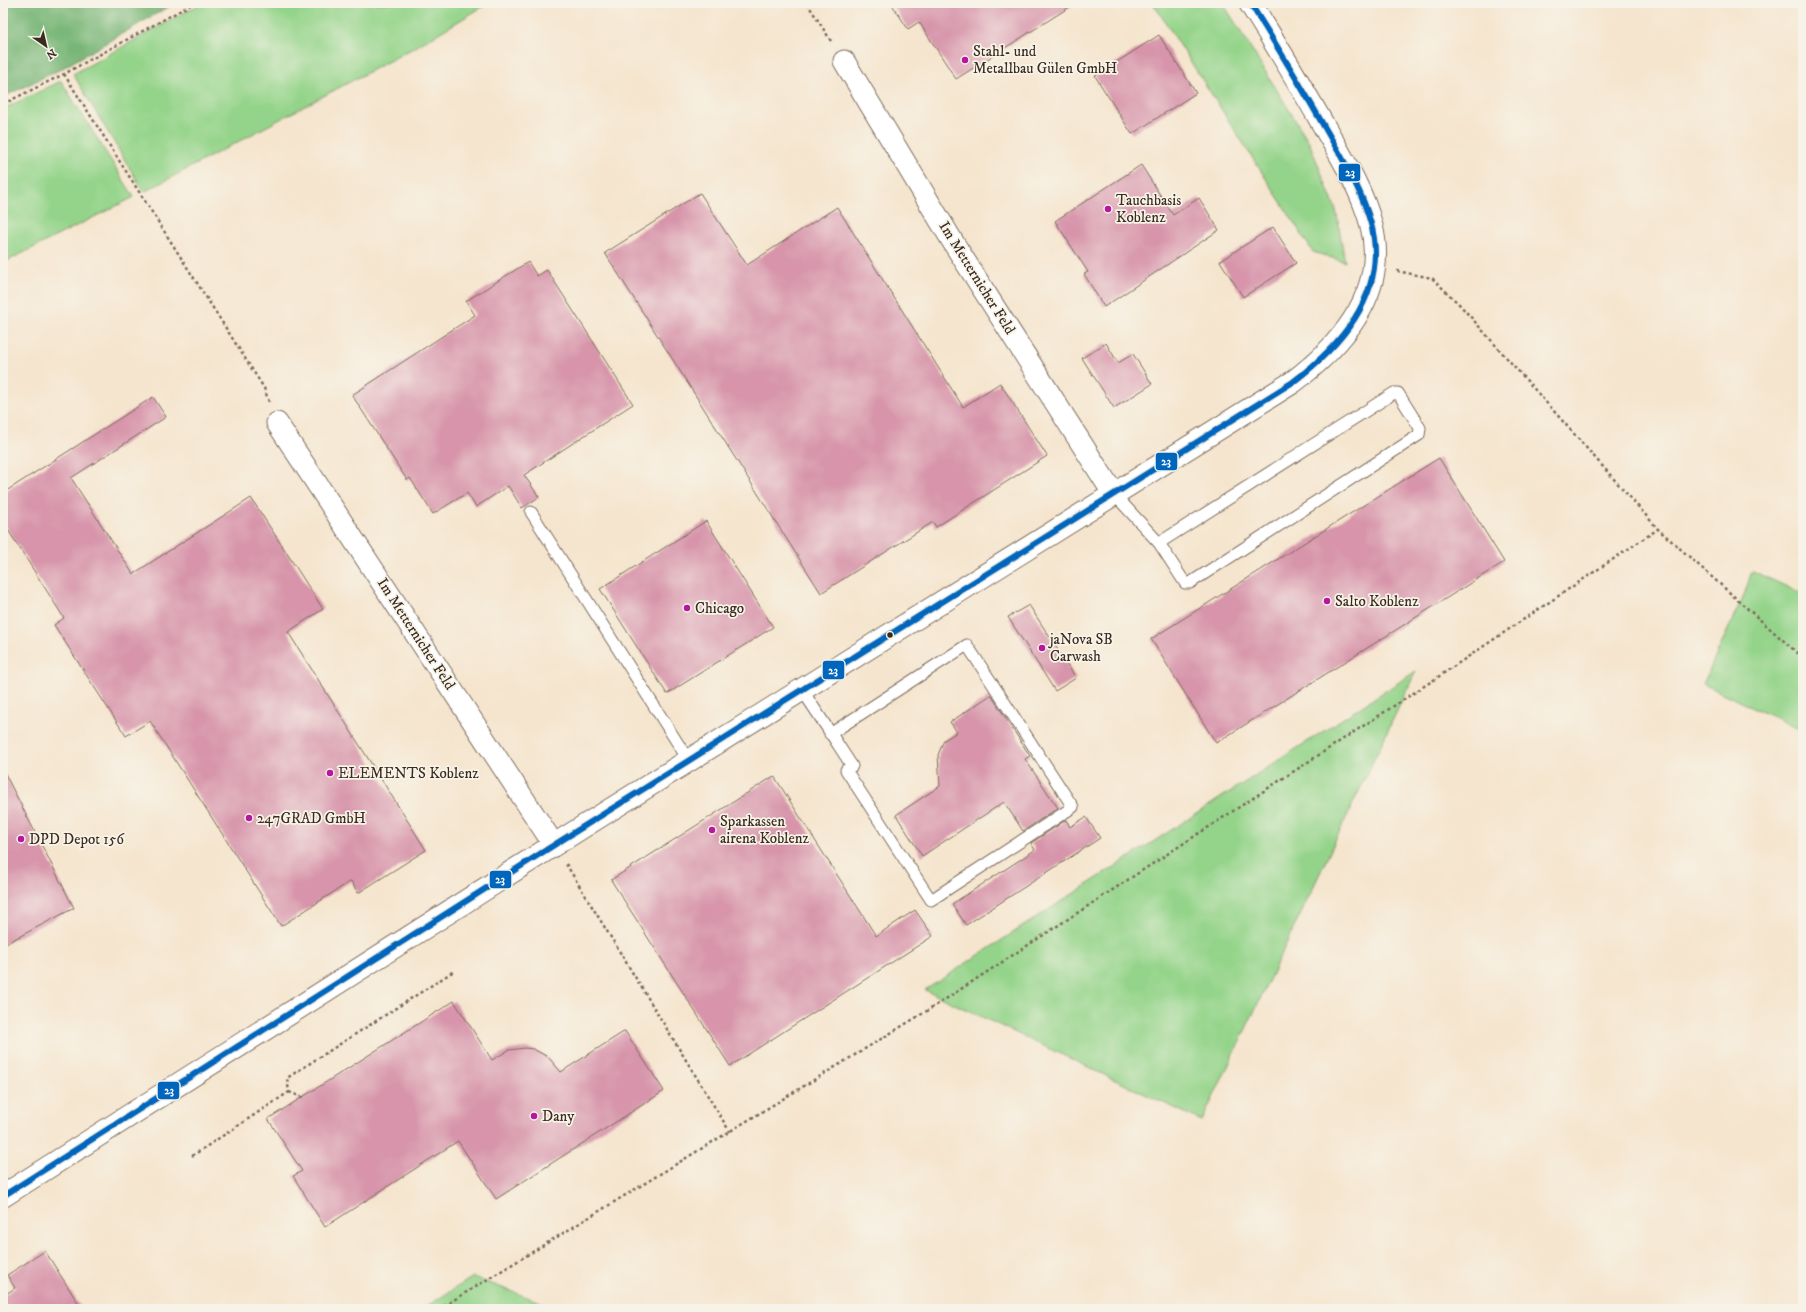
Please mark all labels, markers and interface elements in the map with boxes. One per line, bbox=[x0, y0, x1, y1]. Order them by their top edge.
north arrow bbox=[26, 26, 66, 66]
place label: Stahl- und Metallbau Gülen GmbH bbox=[973, 42, 1117, 78]
text: N bbox=[43, 45, 59, 62]
marker: Stahl- und Metallbau Gülen GmbH bbox=[960, 55, 970, 65]
line badge: 23 bbox=[1338, 163, 1361, 182]
text: 23 bbox=[1345, 166, 1355, 180]
place label: Tauchbasis Koblenz bbox=[1116, 191, 1181, 227]
marker: Tauchbasis Koblenz bbox=[1103, 204, 1113, 214]
street label: Im Metternicher Feld bbox=[935, 218, 1020, 339]
line badge: 23 bbox=[1155, 452, 1178, 471]
text: 23 bbox=[1161, 455, 1171, 469]
street label: Im Metternicher Feld bbox=[373, 574, 460, 694]
place label: Salto Koblenz bbox=[1335, 592, 1419, 611]
marker: Salto Koblenz bbox=[1322, 596, 1332, 606]
place label: Chicago bbox=[695, 599, 744, 618]
marker: Chicago bbox=[682, 603, 692, 613]
unlabelled marker bbox=[885, 630, 895, 640]
place label: jaNova SB Carwash bbox=[1048, 630, 1113, 666]
marker: jaNova SB Carwash bbox=[1037, 643, 1047, 653]
line badge: 23 bbox=[822, 660, 845, 680]
text: 23 bbox=[828, 664, 838, 678]
place label: ELEMENTS Koblenz bbox=[338, 764, 479, 783]
marker: ELEMENTS Koblenz bbox=[325, 768, 335, 778]
place label: 247GRAD GmbH bbox=[257, 809, 366, 828]
place label: Sparkassen airena Koblenz bbox=[720, 812, 810, 848]
marker: 247GRAD GmbH bbox=[244, 813, 254, 823]
marker: Sparkassen airena Koblenz bbox=[707, 825, 717, 835]
place label: DPD Depot 156 bbox=[29, 830, 125, 849]
marker: DPD Depot 156 bbox=[16, 834, 26, 844]
line badge: 23 bbox=[489, 870, 512, 889]
text: 23 bbox=[495, 873, 505, 887]
line badge: 23 bbox=[157, 1081, 180, 1100]
text: 23 bbox=[164, 1084, 174, 1098]
place label: Dany bbox=[542, 1107, 575, 1126]
marker: Dany bbox=[529, 1111, 539, 1121]

